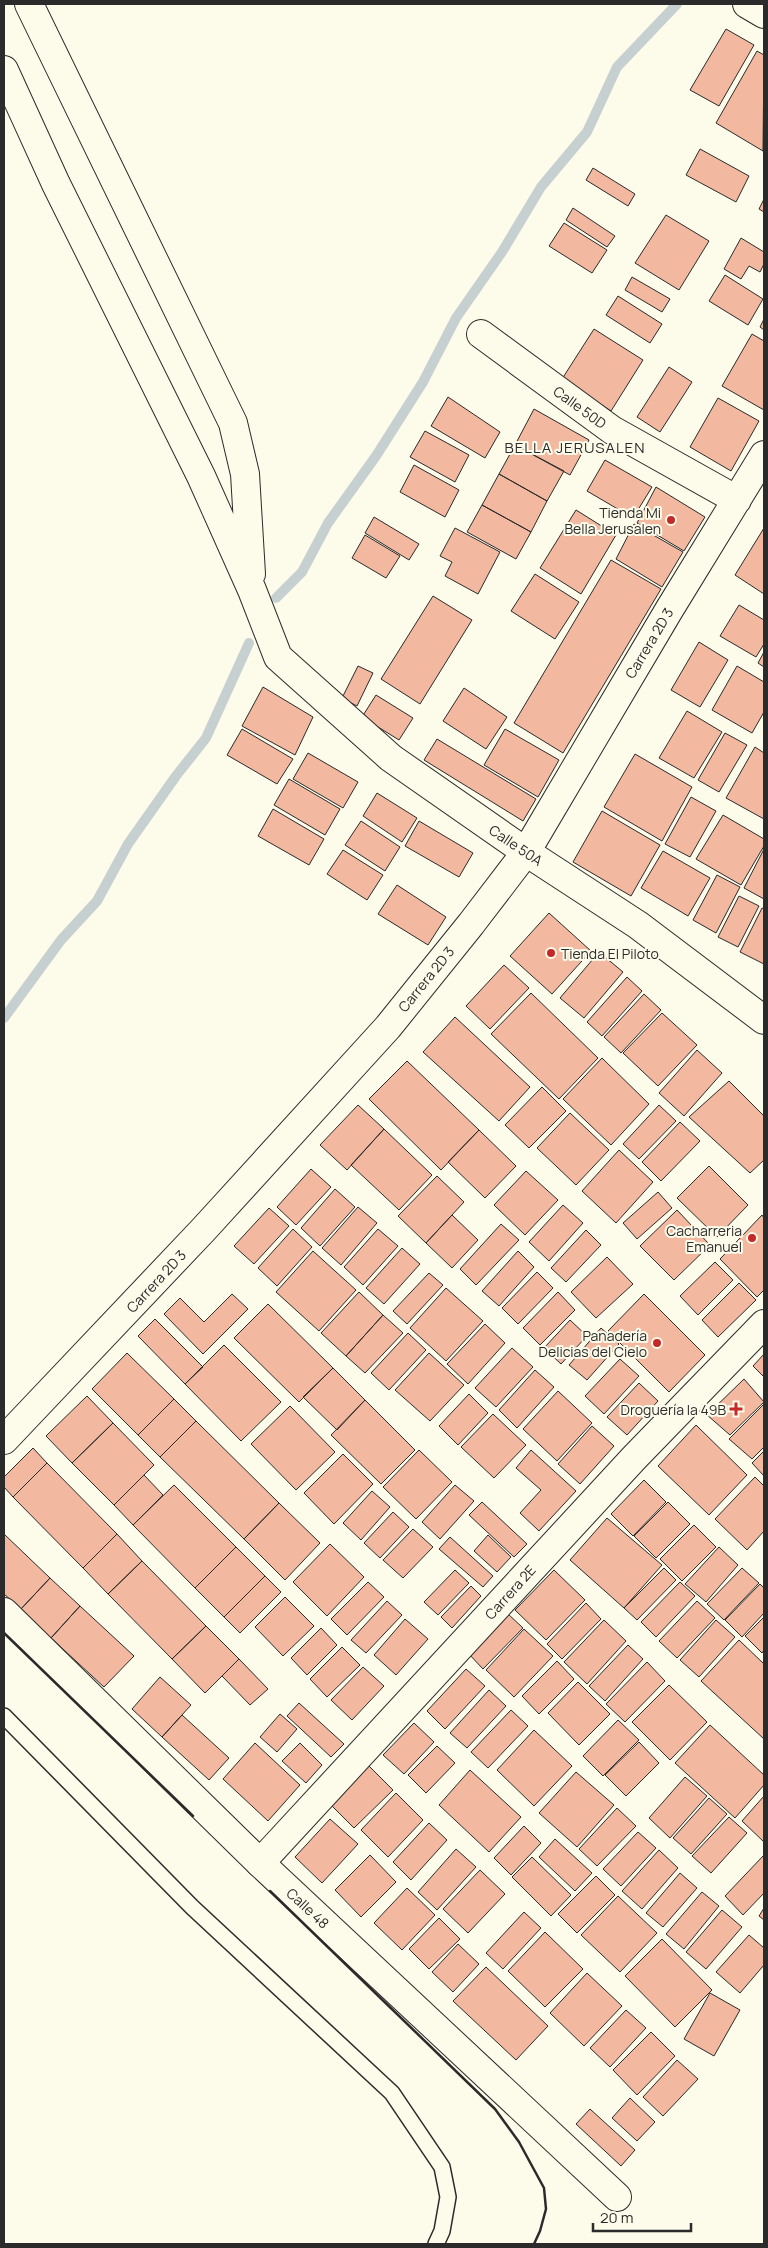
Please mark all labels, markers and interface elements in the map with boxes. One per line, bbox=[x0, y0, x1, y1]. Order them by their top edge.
street label: Calle 50D bbox=[550, 381, 610, 433]
district label: BELLA JERUSALEN bbox=[505, 437, 645, 458]
place label: Tienda Mi Bella Jerusalen bbox=[564, 503, 661, 538]
marker: Tienda Mi Bella Jerusalen bbox=[665, 514, 677, 526]
street label: Carrera 2D 3 bbox=[620, 604, 678, 682]
street label: Calle 50A bbox=[485, 820, 547, 870]
street label: Carrera 2D 3 bbox=[394, 942, 458, 1016]
place label: Tienda El Piloto bbox=[561, 944, 659, 963]
marker: Tienda El Piloto bbox=[545, 947, 557, 959]
place label: Cacharreria Emanuel bbox=[666, 1221, 742, 1256]
marker: Cacharreria Emanuel bbox=[746, 1232, 758, 1244]
street label: Carrera 2D 3 bbox=[122, 1246, 190, 1316]
place label: Panadería Delicias del Cielo bbox=[539, 1326, 647, 1361]
marker: Panadería Delicias del Cielo bbox=[651, 1337, 663, 1349]
place label: Droguería la 49B bbox=[621, 1400, 726, 1419]
marker: Droguería la 49B bbox=[730, 1403, 742, 1415]
street label: Carrera 2E bbox=[480, 1561, 540, 1623]
street label: Calle 48 bbox=[283, 1883, 333, 1933]
scale bar bbox=[593, 2200, 690, 2232]
text: 20 m bbox=[600, 2207, 633, 2228]

